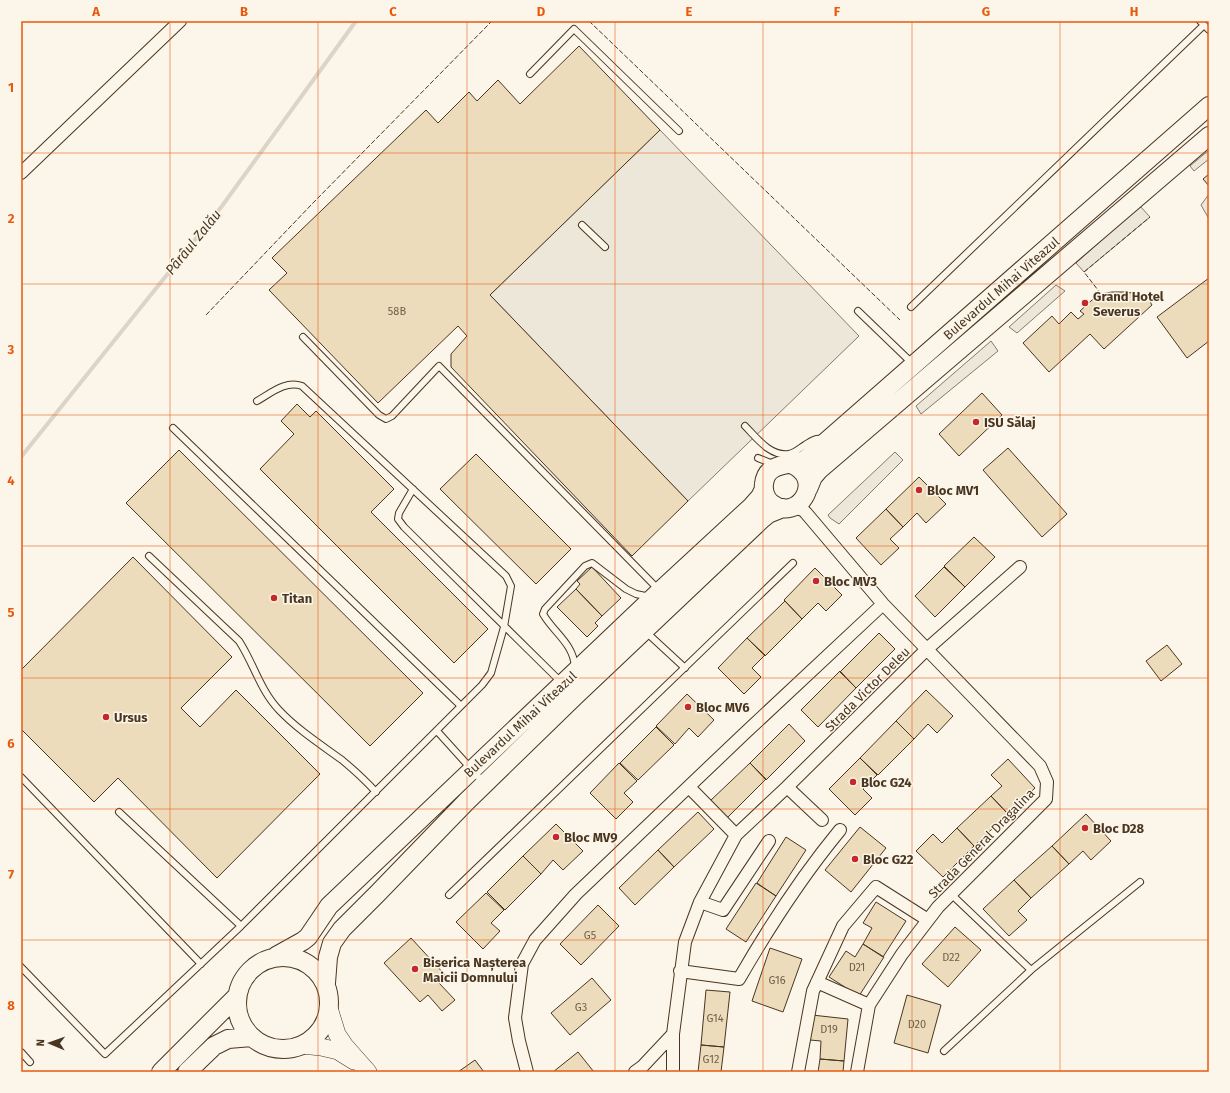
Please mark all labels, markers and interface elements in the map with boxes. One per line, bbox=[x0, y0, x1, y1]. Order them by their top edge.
text: A bbox=[91, 4, 100, 19]
text: B bbox=[240, 4, 248, 19]
text: C bbox=[389, 4, 397, 19]
text: D bbox=[537, 4, 546, 19]
text: E bbox=[686, 4, 693, 19]
text: F bbox=[834, 4, 841, 19]
text: G bbox=[982, 4, 990, 19]
text: H bbox=[1130, 4, 1138, 19]
text: 1 bbox=[8, 80, 14, 95]
water label: Pârâul Zalău bbox=[162, 206, 225, 278]
text: 2 bbox=[8, 211, 15, 226]
street label: Bulevardul Mihai Viteazul bbox=[940, 234, 1062, 343]
place label: Grand Hotel Severus bbox=[1093, 289, 1164, 319]
marker: Grand Hotel Severus bbox=[1080, 298, 1090, 308]
house number: 58B bbox=[388, 305, 406, 318]
text: 3 bbox=[7, 342, 15, 357]
place label: ISU Sălaj bbox=[984, 415, 1036, 430]
marker: ISU Sălaj bbox=[971, 417, 981, 427]
text: 4 bbox=[7, 473, 15, 488]
place label: Bloc MV1 bbox=[927, 483, 979, 498]
marker: Bloc MV1 bbox=[914, 485, 924, 495]
place label: Bloc MV3 bbox=[824, 574, 877, 589]
marker: Bloc MV3 bbox=[811, 576, 821, 586]
place label: Titan bbox=[282, 591, 312, 606]
marker: Titan bbox=[269, 593, 279, 603]
text: 5 bbox=[8, 605, 15, 620]
street label: Strada Victor Deleu bbox=[822, 644, 913, 735]
street label: Bulevardul Mihai Viteazul bbox=[461, 668, 580, 781]
place label: Bloc MV6 bbox=[696, 700, 750, 715]
marker: Bloc MV6 bbox=[683, 702, 693, 712]
place label: Ursus bbox=[114, 710, 148, 725]
marker: Ursus bbox=[101, 712, 111, 722]
text: 6 bbox=[7, 736, 15, 751]
place label: Bloc G24 bbox=[861, 775, 912, 790]
marker: Bloc G24 bbox=[848, 777, 858, 787]
street label: Strada General Dragalina bbox=[925, 786, 1037, 901]
place label: Bloc D28 bbox=[1093, 821, 1145, 836]
marker: Bloc D28 bbox=[1080, 823, 1090, 833]
place label: Bloc MV9 bbox=[564, 830, 617, 845]
marker: Bloc MV9 bbox=[551, 832, 561, 842]
place label: Bloc G22 bbox=[863, 852, 914, 867]
marker: Bloc G22 bbox=[850, 854, 860, 864]
text: 7 bbox=[8, 867, 14, 882]
house number: G5 bbox=[584, 929, 597, 942]
house number: D22 bbox=[942, 951, 960, 964]
place label: Biserica Nașterea Maicii Domnului bbox=[423, 955, 526, 985]
house number: D21 bbox=[849, 961, 865, 974]
marker: Biserica Nașterea Maicii Domnului bbox=[410, 964, 420, 974]
house number: G16 bbox=[768, 974, 786, 987]
text: 8 bbox=[7, 998, 15, 1013]
house number: G3 bbox=[575, 1001, 587, 1014]
house number: G14 bbox=[706, 1012, 724, 1025]
house number: D20 bbox=[908, 1018, 926, 1031]
north arrow bbox=[30, 1023, 70, 1063]
house number: D19 bbox=[820, 1023, 838, 1036]
text: N bbox=[34, 1039, 47, 1047]
house number: G12 bbox=[703, 1053, 719, 1066]

